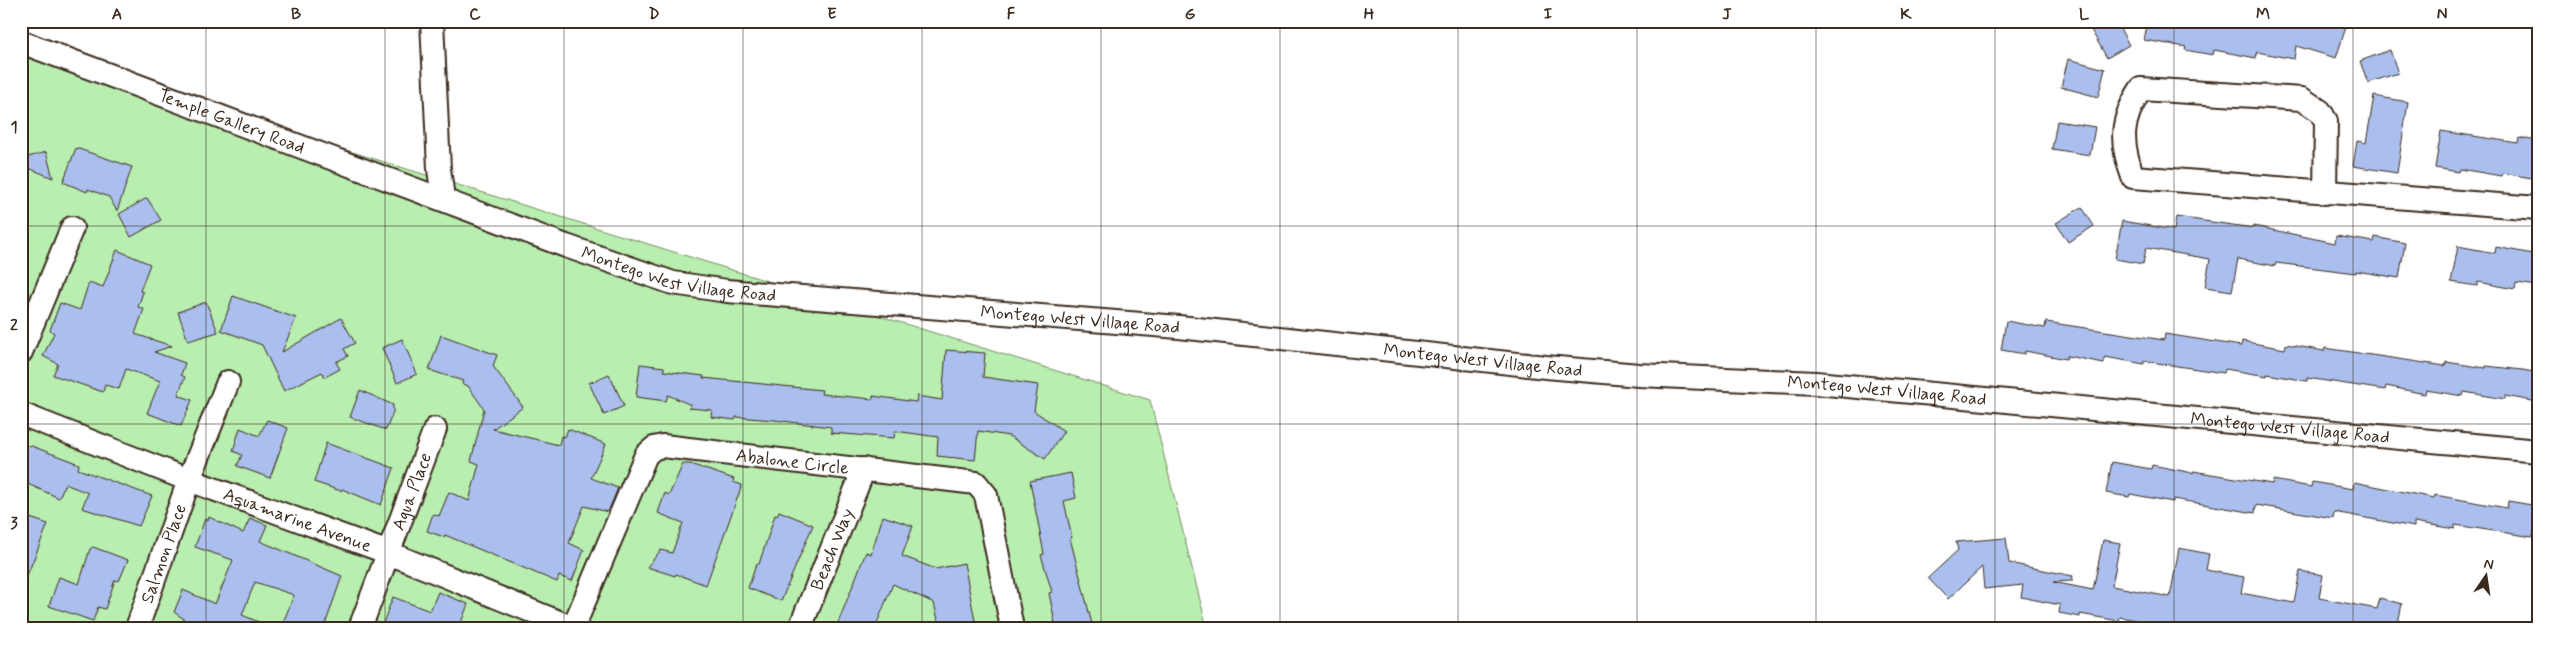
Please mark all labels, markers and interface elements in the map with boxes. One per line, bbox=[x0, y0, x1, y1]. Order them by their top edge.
text: A bbox=[112, 4, 122, 25]
text: B bbox=[291, 4, 301, 25]
text: C bbox=[469, 4, 481, 25]
text: D bbox=[648, 4, 660, 25]
text: E bbox=[827, 4, 837, 25]
text: F bbox=[1007, 4, 1016, 25]
text: G bbox=[1185, 4, 1196, 25]
text: H bbox=[1364, 4, 1375, 25]
text: I bbox=[1544, 4, 1553, 25]
text: J bbox=[1722, 4, 1732, 25]
text: K bbox=[1900, 4, 1912, 25]
text: L bbox=[2079, 4, 2090, 25]
text: M bbox=[2256, 4, 2270, 25]
text: N bbox=[2437, 4, 2447, 25]
street label: Temple Gallery Road bbox=[155, 83, 308, 160]
text: 1 bbox=[10, 117, 18, 138]
street label: Montego West Village Road bbox=[578, 241, 777, 308]
street label: Montego West Village Road bbox=[979, 300, 1181, 340]
text: 2 bbox=[10, 315, 18, 336]
street label: Montego West Village Road bbox=[1382, 338, 1583, 383]
street label: Montego West Village Road bbox=[1787, 371, 1987, 412]
street label: Montego West Village Road bbox=[2189, 407, 2391, 450]
street label: Abalone Circle bbox=[735, 444, 850, 481]
street label: Agua Place bbox=[387, 450, 438, 534]
street label: Aquamarine Avenue bbox=[220, 483, 375, 559]
street label: Salmon Place bbox=[136, 501, 193, 607]
street label: Beach Way bbox=[805, 505, 860, 594]
text: 3 bbox=[10, 513, 18, 534]
north arrow bbox=[2462, 552, 2512, 602]
text: N bbox=[2482, 554, 2495, 574]

